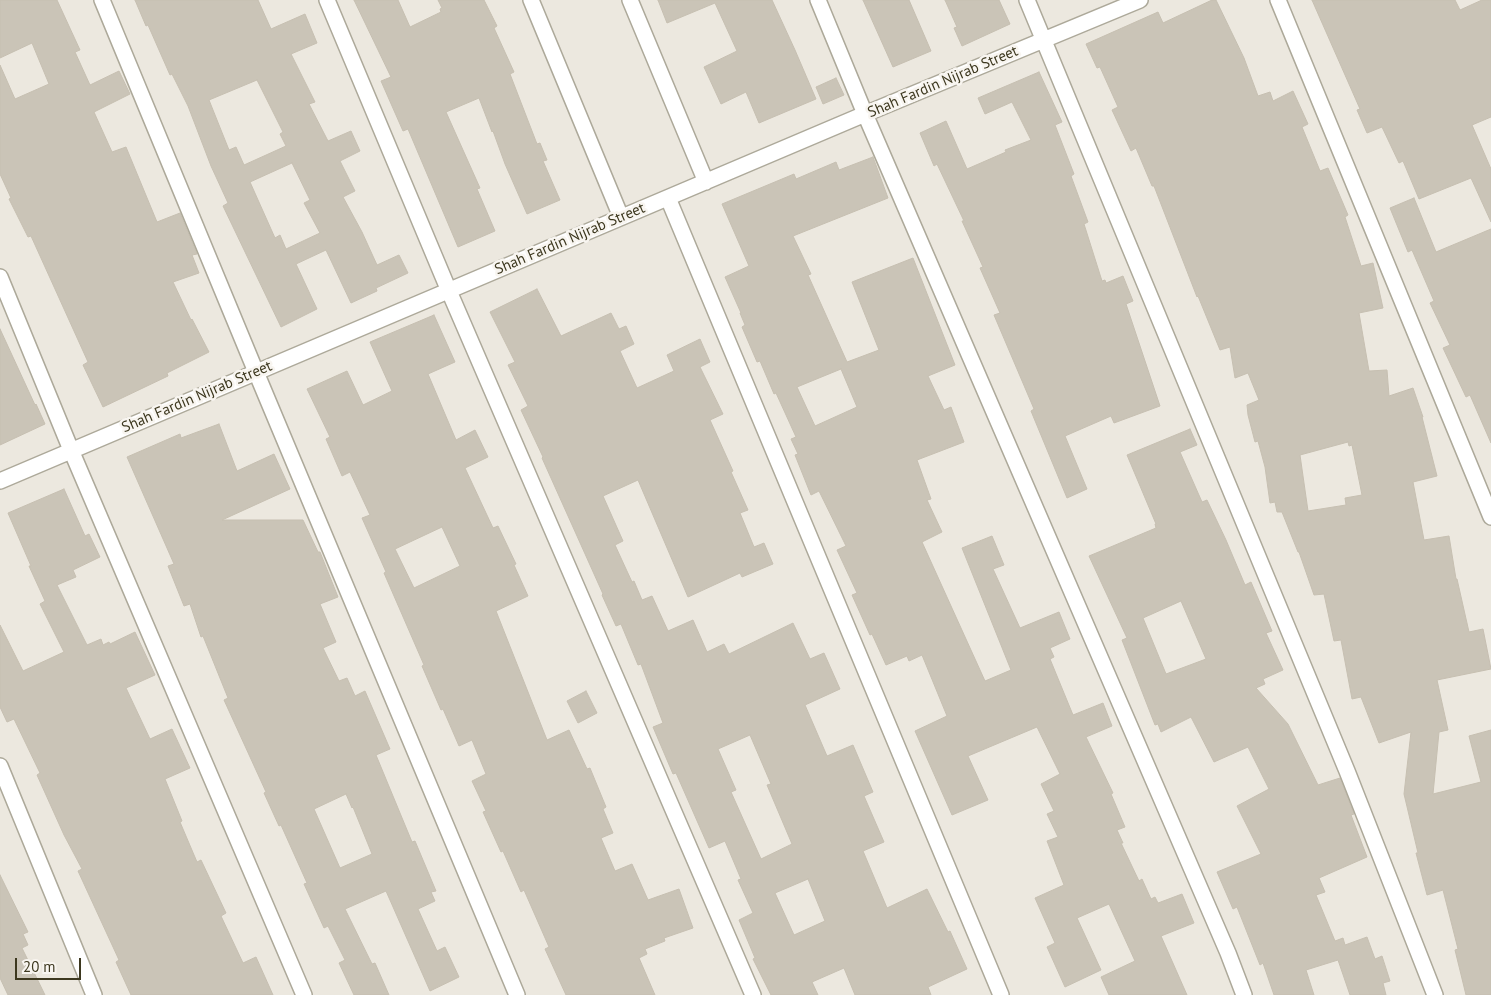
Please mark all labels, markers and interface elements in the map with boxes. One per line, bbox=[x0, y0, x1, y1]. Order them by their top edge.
street label: Shah Fardin Nijrab Street bbox=[865, 42, 1021, 122]
street label: Shah Fardin Nijrab Street bbox=[492, 199, 648, 279]
street label: Shah Fardin Nijrab Street bbox=[119, 357, 275, 437]
scale bar bbox=[18, 948, 84, 980]
text: 20 m bbox=[23, 957, 56, 976]

